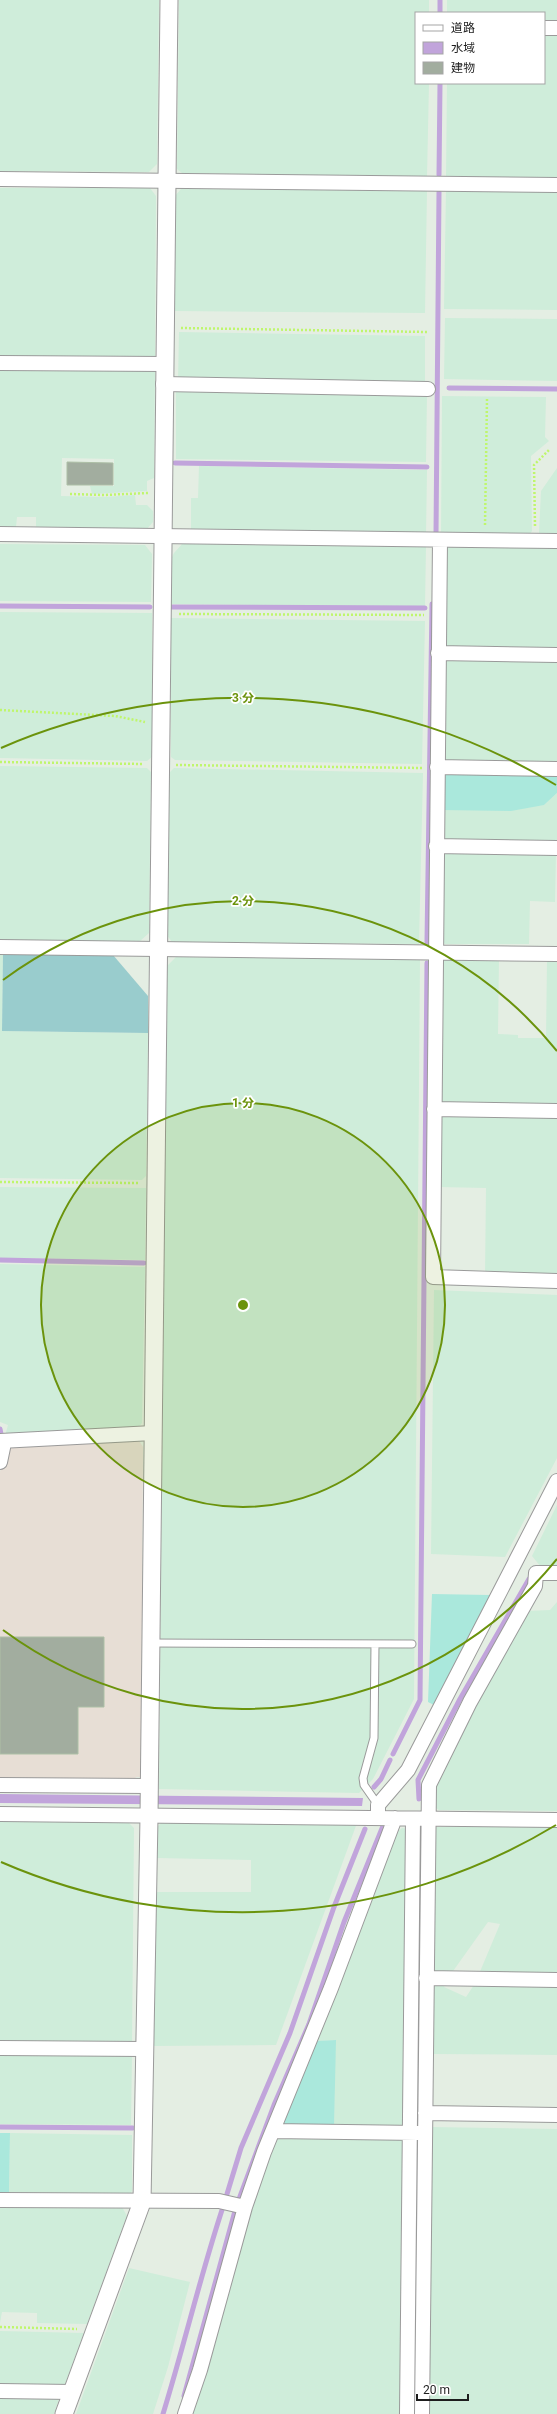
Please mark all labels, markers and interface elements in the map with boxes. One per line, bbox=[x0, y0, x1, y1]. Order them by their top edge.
legend bbox=[415, 12, 545, 84]
text: 道路 bbox=[451, 21, 475, 35]
text: 水域 bbox=[451, 41, 475, 55]
text: 建物 bbox=[451, 61, 475, 75]
text: 3 分 bbox=[232, 691, 254, 705]
text: 2 分 bbox=[232, 894, 254, 908]
text: 1 分 bbox=[232, 1096, 254, 1110]
centre of rings bbox=[236, 1298, 250, 1312]
scale bar bbox=[417, 2376, 468, 2402]
text: 20 m bbox=[423, 2383, 450, 2397]

